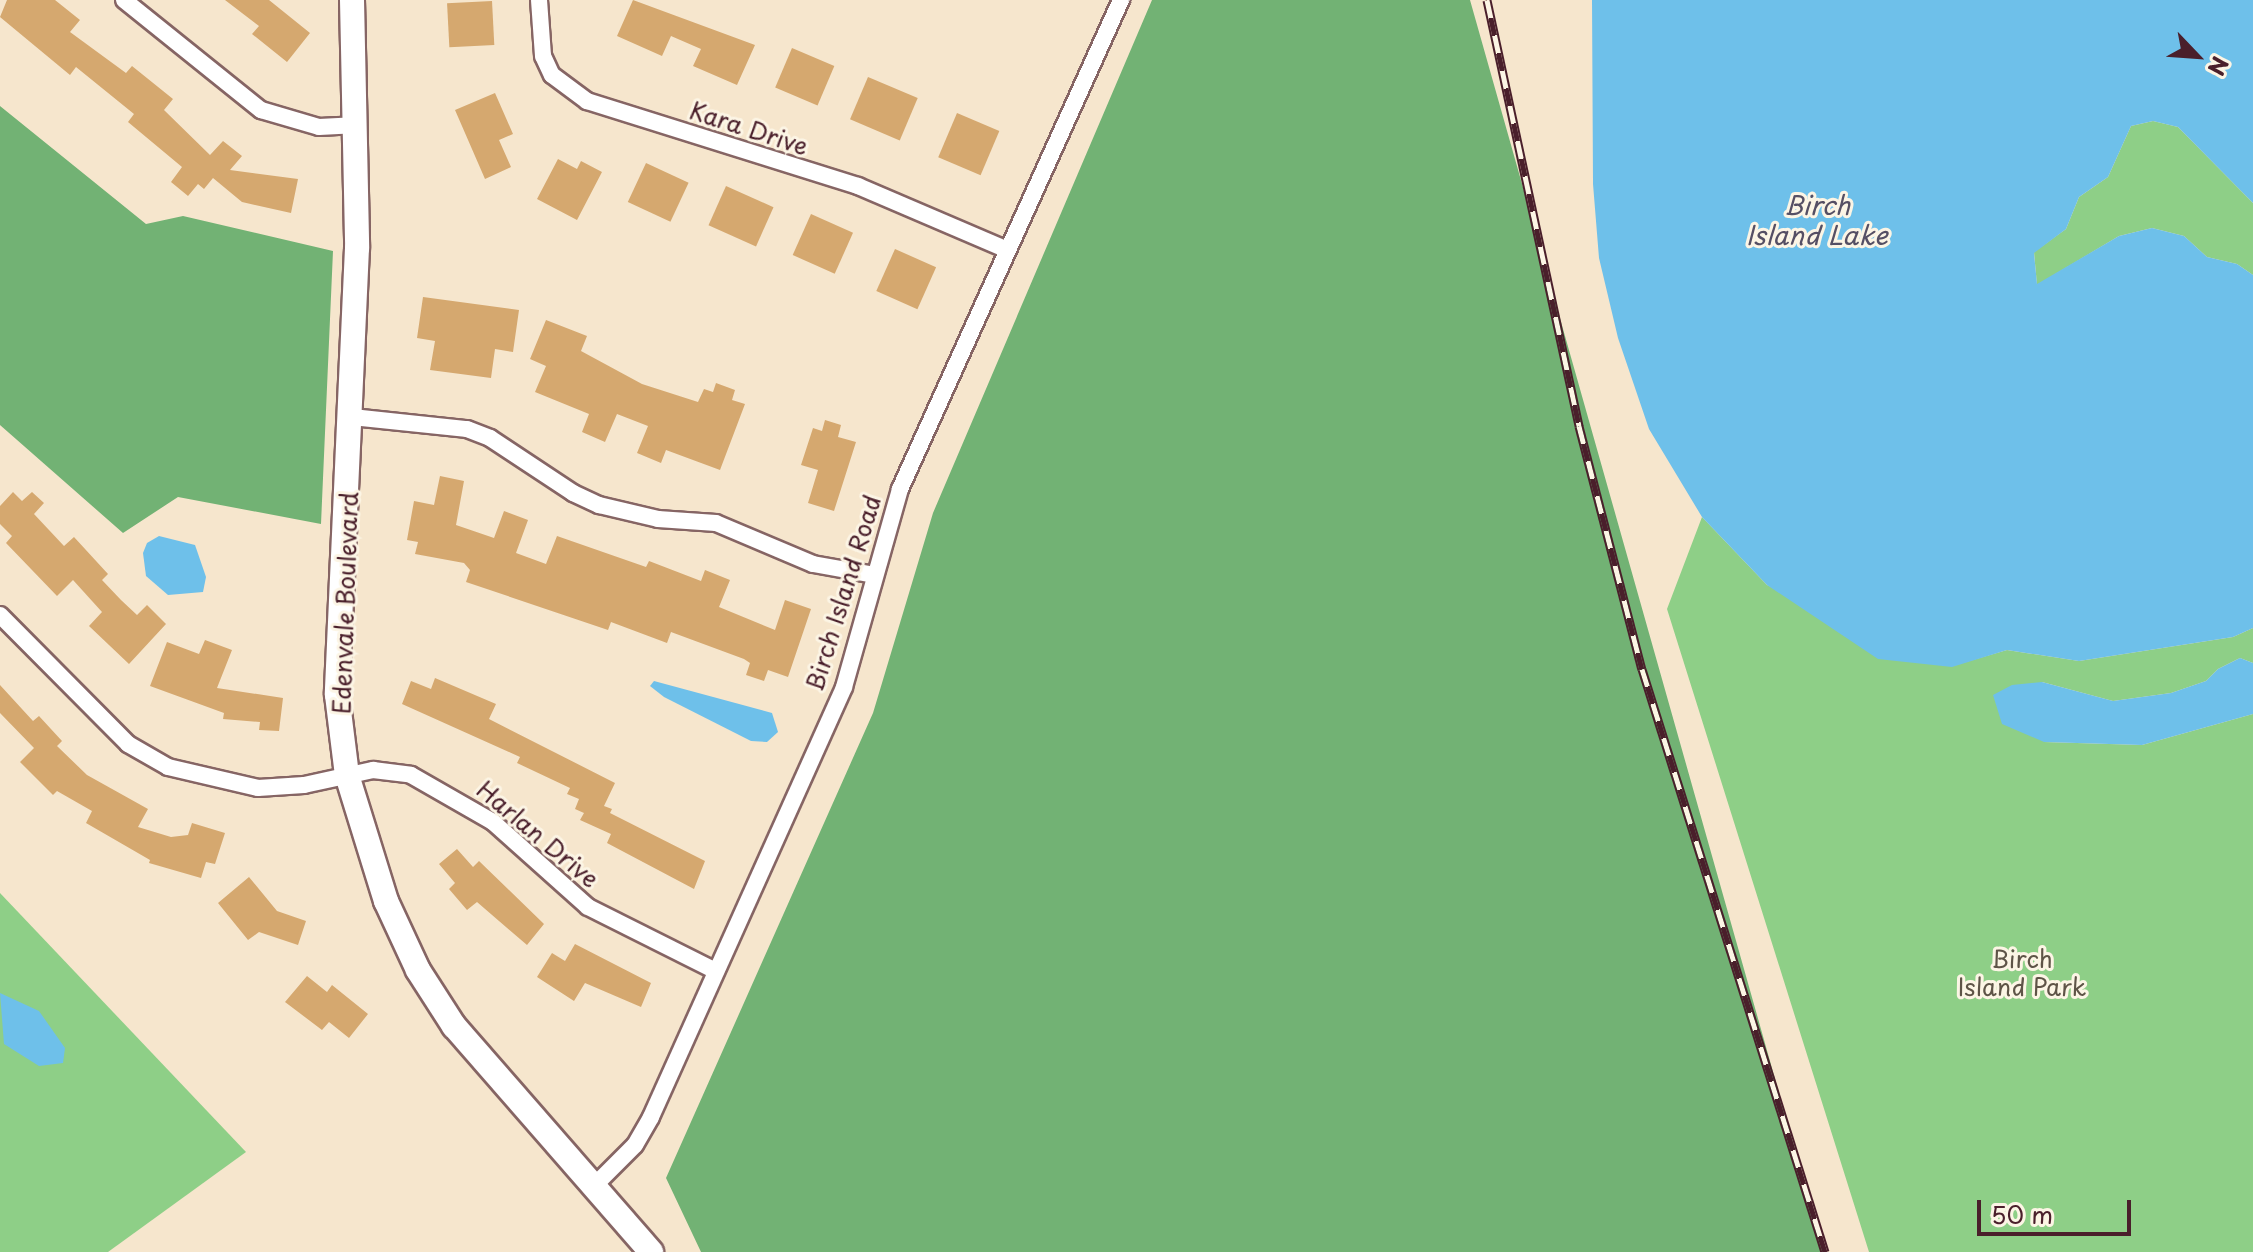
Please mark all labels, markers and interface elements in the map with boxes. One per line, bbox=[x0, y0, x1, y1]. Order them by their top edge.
north arrow bbox=[2157, 16, 2237, 96]
text: N bbox=[2201, 51, 2238, 81]
street label: Kara Drive bbox=[685, 95, 813, 161]
water label: Birch Island Lake bbox=[1746, 189, 1888, 250]
street label: Edenvale Boulevard bbox=[327, 490, 363, 716]
street label: Birch Island Road bbox=[800, 492, 886, 694]
street label: Harlan Drive bbox=[471, 775, 605, 893]
park label: Birch Island Park bbox=[1957, 945, 2087, 1001]
scale bar bbox=[1981, 1184, 2135, 1234]
text: 50 m bbox=[1991, 1196, 2053, 1232]

